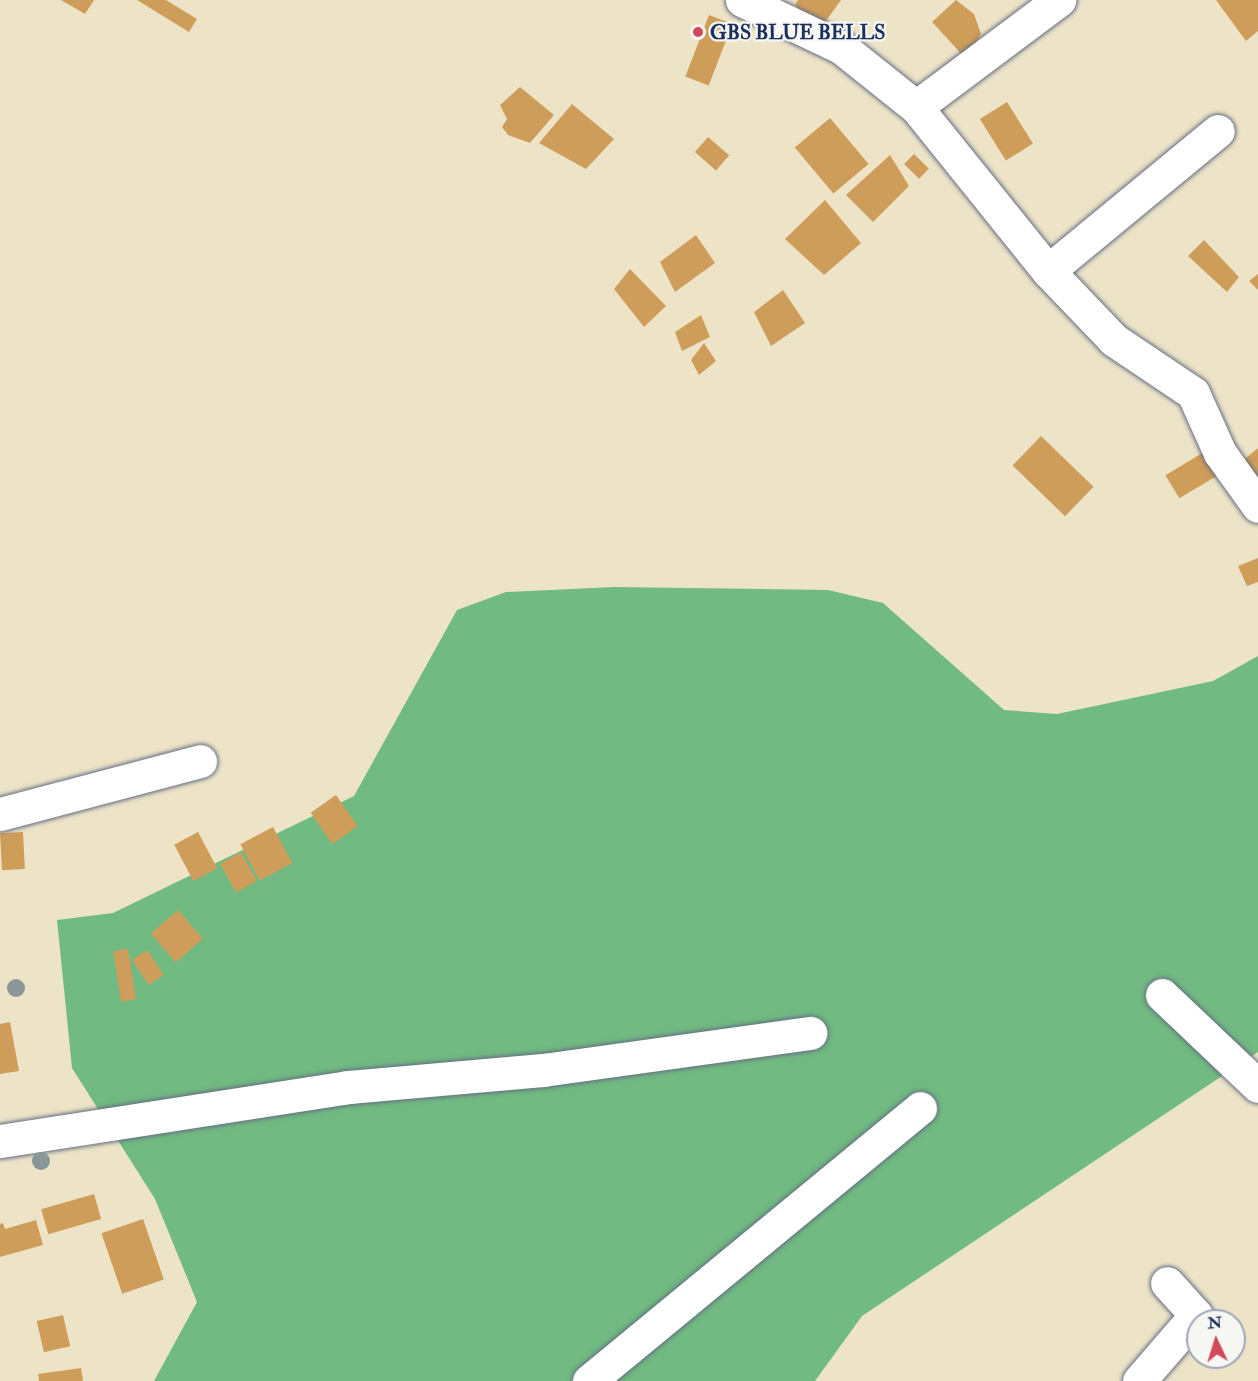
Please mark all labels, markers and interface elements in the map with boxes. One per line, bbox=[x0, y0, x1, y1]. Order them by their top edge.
place label: GBS BLUE BELLS bbox=[710, 20, 885, 44]
marker: GBS BLUE BELLS bbox=[691, 25, 705, 39]
north arrow bbox=[1186, 1309, 1246, 1369]
text: N bbox=[1207, 1313, 1223, 1334]

